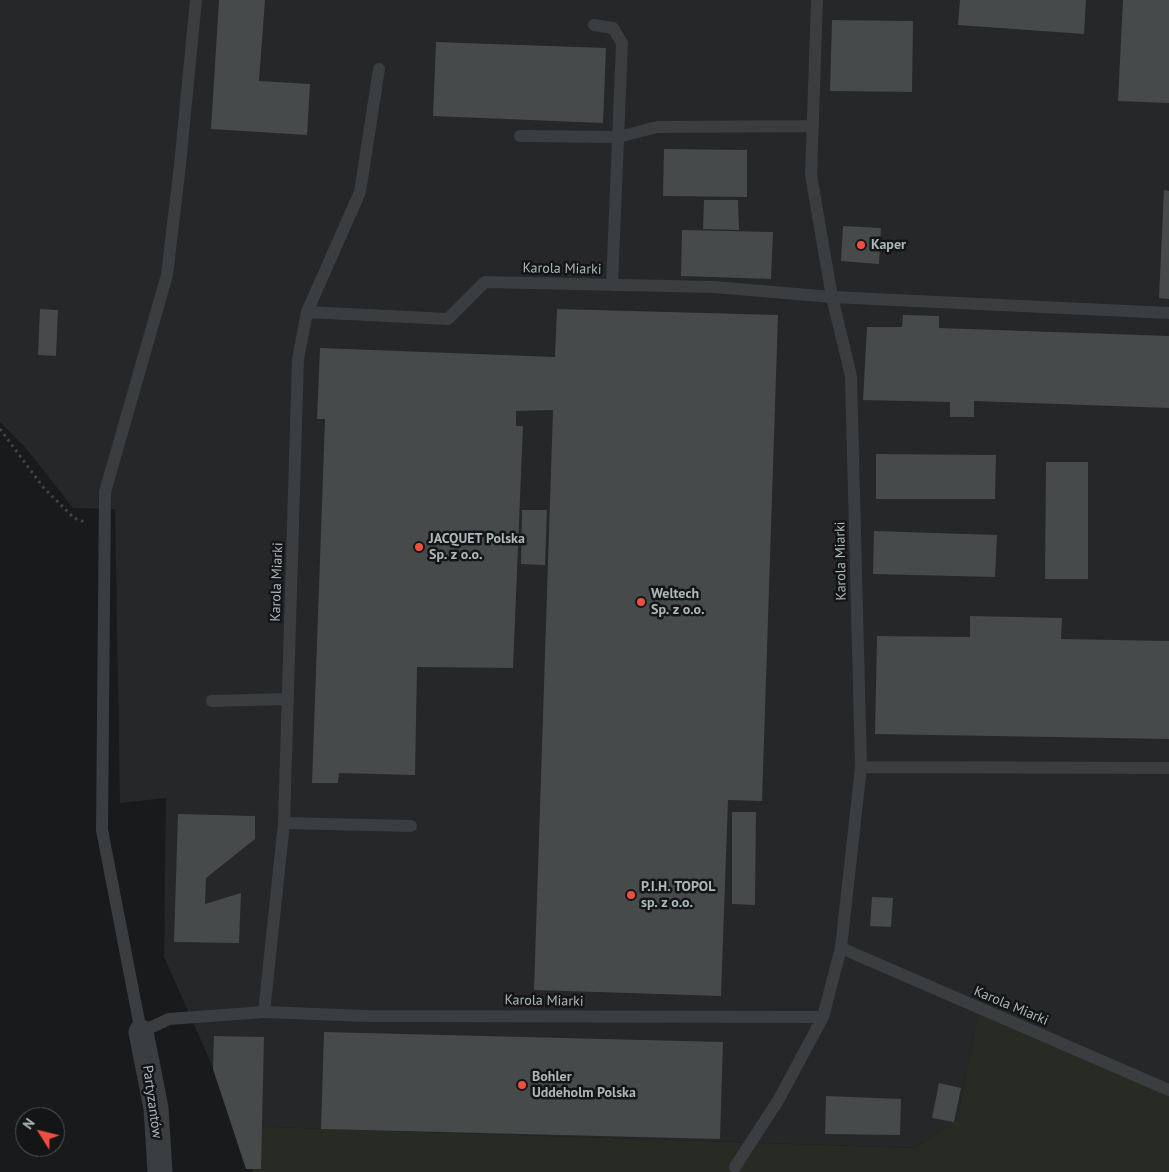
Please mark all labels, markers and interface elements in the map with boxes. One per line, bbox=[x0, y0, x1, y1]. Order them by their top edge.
place label: Kaper bbox=[871, 237, 906, 253]
marker: Kaper bbox=[855, 239, 867, 251]
street label: Karola Miarki bbox=[522, 260, 602, 278]
street label: Karola Miarki bbox=[832, 521, 850, 601]
place label: JACQUET Polska Sp. z o.o. bbox=[429, 531, 525, 564]
marker: JACQUET Polska Sp. z o.o. bbox=[413, 541, 425, 553]
street label: Karola Miarki bbox=[267, 542, 287, 622]
place label: Weltech Sp. z o.o. bbox=[651, 586, 704, 618]
marker: Weltech Sp. z o.o. bbox=[635, 596, 647, 608]
place label: P.I.H. TOPOL sp. z o.o. bbox=[641, 879, 715, 912]
marker: P.I.H. TOPOL sp. z o.o. bbox=[625, 889, 637, 901]
street label: Karola Miarki bbox=[971, 983, 1051, 1029]
street label: Karola Miarki bbox=[504, 992, 584, 1010]
street label: Partyzantów bbox=[139, 1064, 165, 1140]
place label: Bohler Uddeholm Polska bbox=[532, 1069, 636, 1102]
marker: Bohler Uddeholm Polska bbox=[516, 1079, 528, 1091]
north arrow bbox=[15, 1107, 65, 1157]
text: N bbox=[19, 1115, 39, 1133]

